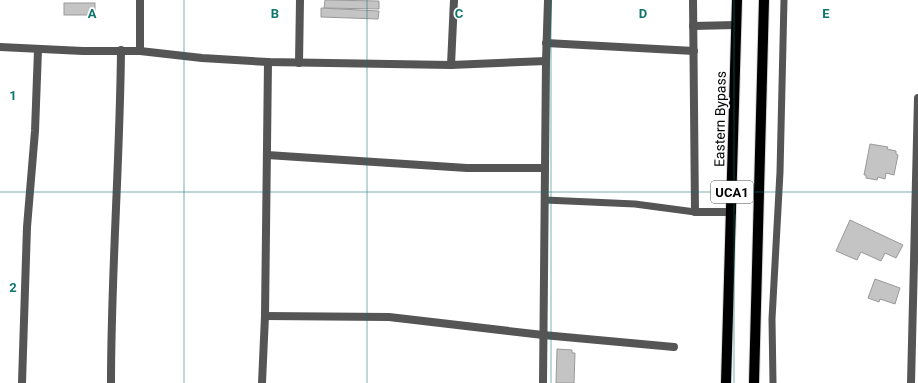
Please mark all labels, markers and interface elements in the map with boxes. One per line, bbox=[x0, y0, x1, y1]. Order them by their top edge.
text: A bbox=[88, 6, 97, 21]
text: B bbox=[271, 6, 279, 21]
text: C bbox=[455, 6, 464, 21]
text: D bbox=[639, 6, 647, 21]
text: E bbox=[822, 6, 830, 21]
street label: Eastern Bypass bbox=[711, 71, 729, 167]
text: 1 bbox=[9, 88, 17, 103]
road number: UCA1 bbox=[711, 181, 753, 203]
text: 2 bbox=[9, 280, 17, 295]

